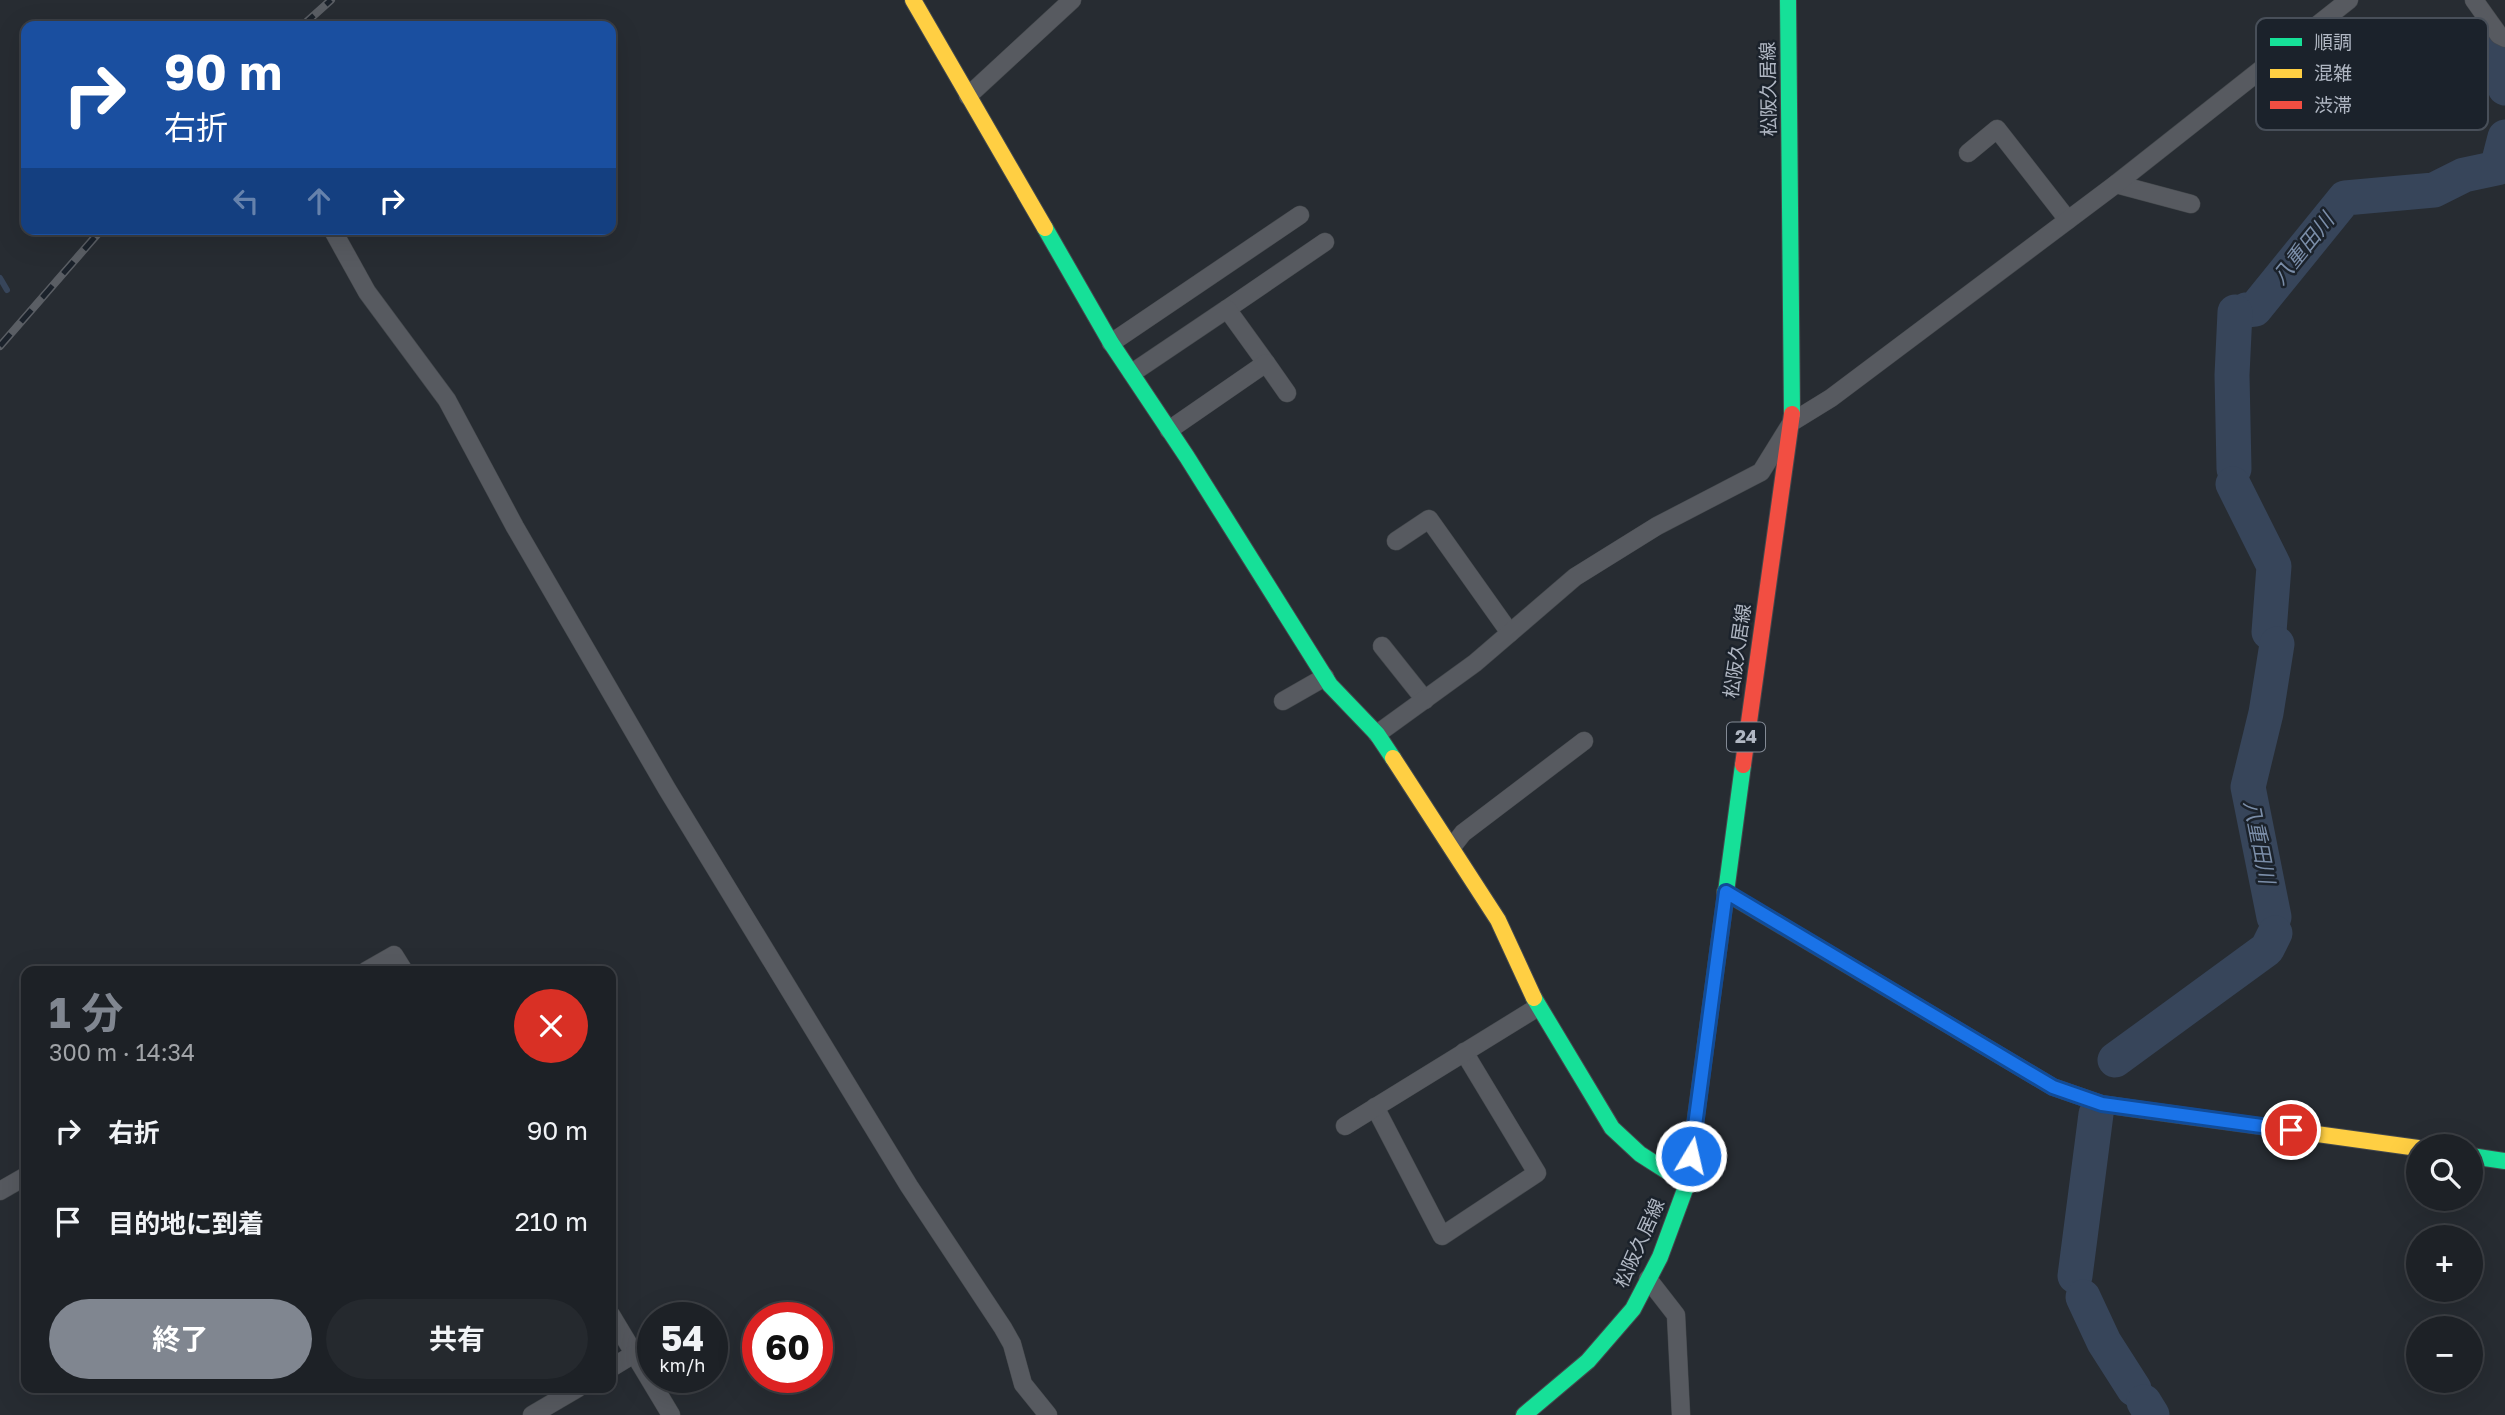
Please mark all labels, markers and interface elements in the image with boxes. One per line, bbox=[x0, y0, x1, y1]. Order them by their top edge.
legend bbox=[2256, 18, 2488, 130]
text: 順調 bbox=[2314, 30, 2352, 53]
street label: 松阪久居線 bbox=[1755, 41, 1780, 137]
text: 90 m bbox=[164, 42, 282, 101]
icon: right bbox=[49, 49, 140, 140]
text: 混雑 bbox=[2314, 61, 2352, 84]
text: 渋滞 bbox=[2314, 93, 2352, 116]
text: 右折 bbox=[164, 108, 228, 146]
icon: left bbox=[227, 182, 265, 220]
icon: ahead bbox=[300, 182, 338, 220]
icon: right bbox=[373, 182, 411, 220]
water label: 八重田川 bbox=[2266, 206, 2340, 289]
street label: 松阪久居線 bbox=[1719, 602, 1755, 700]
road number: 24 bbox=[1727, 722, 1765, 752]
water label: 八重田川 bbox=[2239, 798, 2281, 887]
text: 1 分 bbox=[49, 987, 123, 1037]
button: close bbox=[514, 989, 588, 1063]
text: 300 m · 14:34 bbox=[49, 1038, 195, 1066]
pin bbox=[2261, 1100, 2321, 1160]
icon: arrive bbox=[2272, 1111, 2310, 1149]
icon: right bbox=[49, 1112, 87, 1150]
text: 90 m bbox=[527, 1115, 588, 1146]
text: 右折 bbox=[108, 1117, 160, 1148]
position arrow bbox=[1654, 1119, 1728, 1193]
map controls bbox=[2406, 1134, 2483, 1393]
button: search bbox=[2406, 1134, 2483, 1211]
street label: 松阪久居線 bbox=[1609, 1195, 1668, 1291]
icon: arrive bbox=[49, 1203, 87, 1241]
text: 210 m bbox=[515, 1206, 588, 1237]
text: 目的地に到着 bbox=[108, 1208, 264, 1239]
button: + bbox=[2406, 1225, 2483, 1302]
button: 終了 bbox=[49, 1299, 312, 1379]
button: 共有 bbox=[326, 1299, 588, 1379]
speed limit sign: 60 bbox=[742, 1302, 833, 1393]
button: − bbox=[2406, 1316, 2483, 1393]
text: 54 bbox=[661, 1317, 704, 1359]
text: km/h bbox=[660, 1354, 705, 1376]

